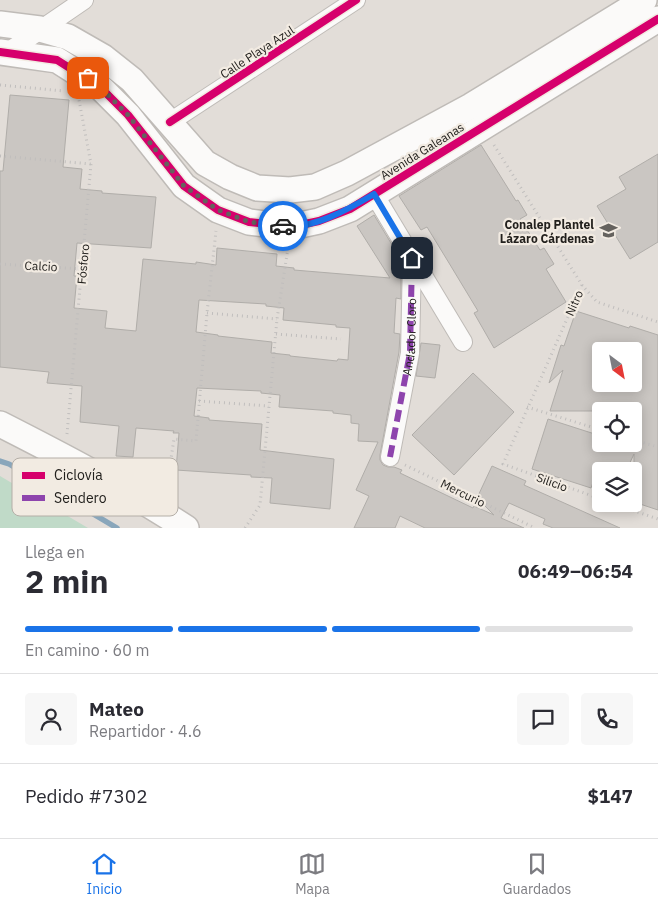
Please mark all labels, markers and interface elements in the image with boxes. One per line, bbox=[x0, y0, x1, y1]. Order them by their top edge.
street label: Calle Playa Azul bbox=[217, 23, 297, 81]
pin bbox=[67, 57, 109, 99]
icon: bag bbox=[74, 64, 102, 92]
street label: Avenida Galeanas bbox=[377, 119, 467, 183]
courier bbox=[258, 201, 308, 251]
icon: car bbox=[269, 212, 297, 240]
place label: Conalep Plantel Lázaro Cárdenas bbox=[500, 217, 594, 246]
school or university icon: Conalep Plantel Lázaro Cárdenas bbox=[598, 221, 618, 241]
pin bbox=[391, 237, 433, 279]
street label: Fósforo bbox=[74, 243, 92, 285]
icon: home bbox=[398, 244, 426, 272]
street label: Calcio bbox=[24, 258, 58, 274]
street label: Nitro bbox=[562, 287, 586, 318]
street label: Andador Cloro bbox=[398, 298, 419, 377]
north arrow bbox=[592, 342, 642, 392]
map controls bbox=[592, 342, 642, 512]
button: locate bbox=[592, 402, 642, 452]
legend bbox=[12, 458, 178, 516]
button: layers bbox=[592, 462, 642, 512]
text: Ciclovía bbox=[54, 466, 103, 484]
street label: Silicio bbox=[534, 469, 570, 495]
street label: Mercurio bbox=[438, 476, 488, 510]
text: Sendero bbox=[54, 489, 107, 507]
text: Llega en bbox=[25, 542, 85, 562]
text: 06:49–06:54 bbox=[518, 559, 633, 583]
text: 2 min bbox=[25, 560, 109, 602]
text: En camino · 60 m bbox=[25, 640, 150, 660]
button: person bbox=[25, 693, 77, 745]
button: chat bbox=[517, 693, 569, 745]
button: phone bbox=[581, 693, 633, 745]
text: Mateo bbox=[89, 697, 144, 721]
text: Repartidor · 4.6 bbox=[89, 721, 202, 741]
text: Pedido #7302 bbox=[25, 784, 148, 808]
text: $147 bbox=[587, 784, 633, 808]
tab: Inicio bbox=[87, 850, 122, 898]
tab: Mapa bbox=[295, 850, 330, 898]
tab: Guardados bbox=[503, 850, 571, 898]

